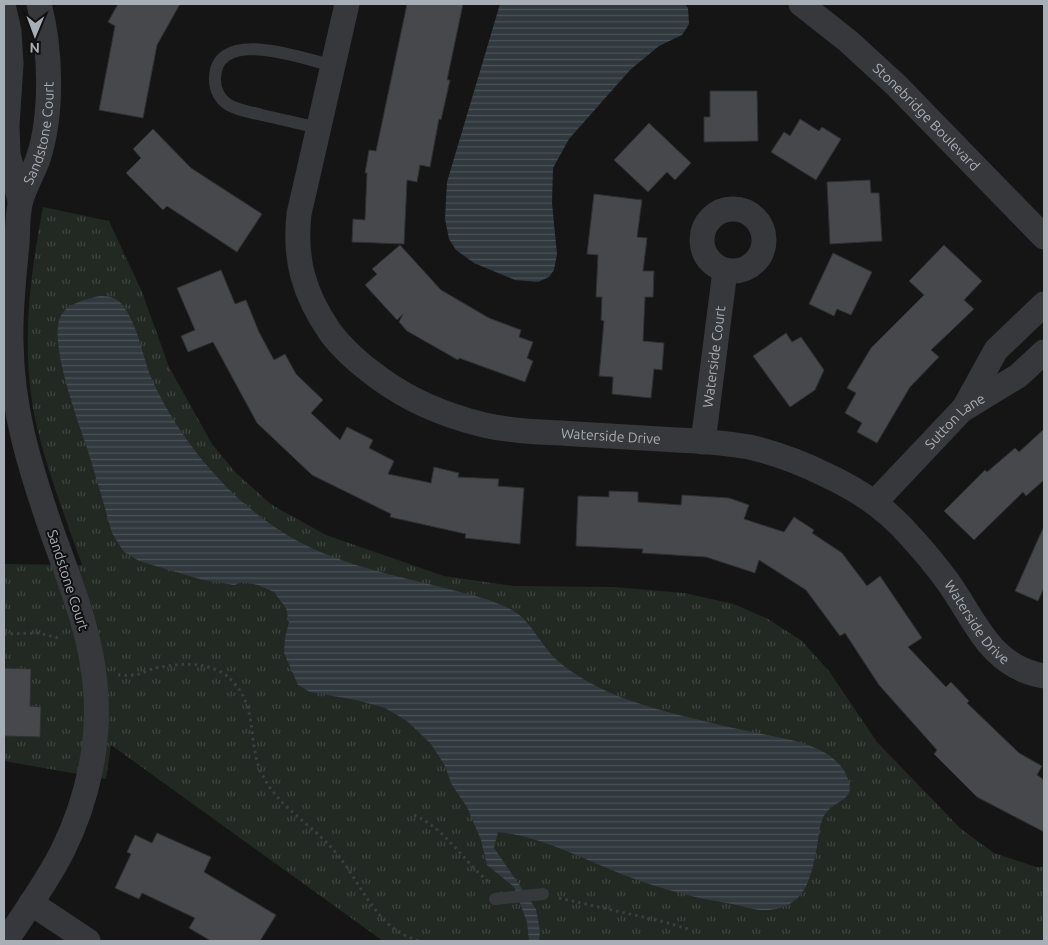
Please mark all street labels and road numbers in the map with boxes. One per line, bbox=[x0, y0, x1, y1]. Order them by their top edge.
street label: Stonebridge Boulevard bbox=[870, 60, 983, 174]
street label: Sandstone Court bbox=[20, 81, 57, 187]
street label: Waterside Court bbox=[699, 304, 729, 409]
street label: Sutton Lane bbox=[921, 390, 988, 452]
street label: Waterside Drive bbox=[560, 425, 661, 447]
street label: Sandstone Court bbox=[44, 528, 92, 633]
street label: Waterside Drive bbox=[941, 577, 1013, 668]

